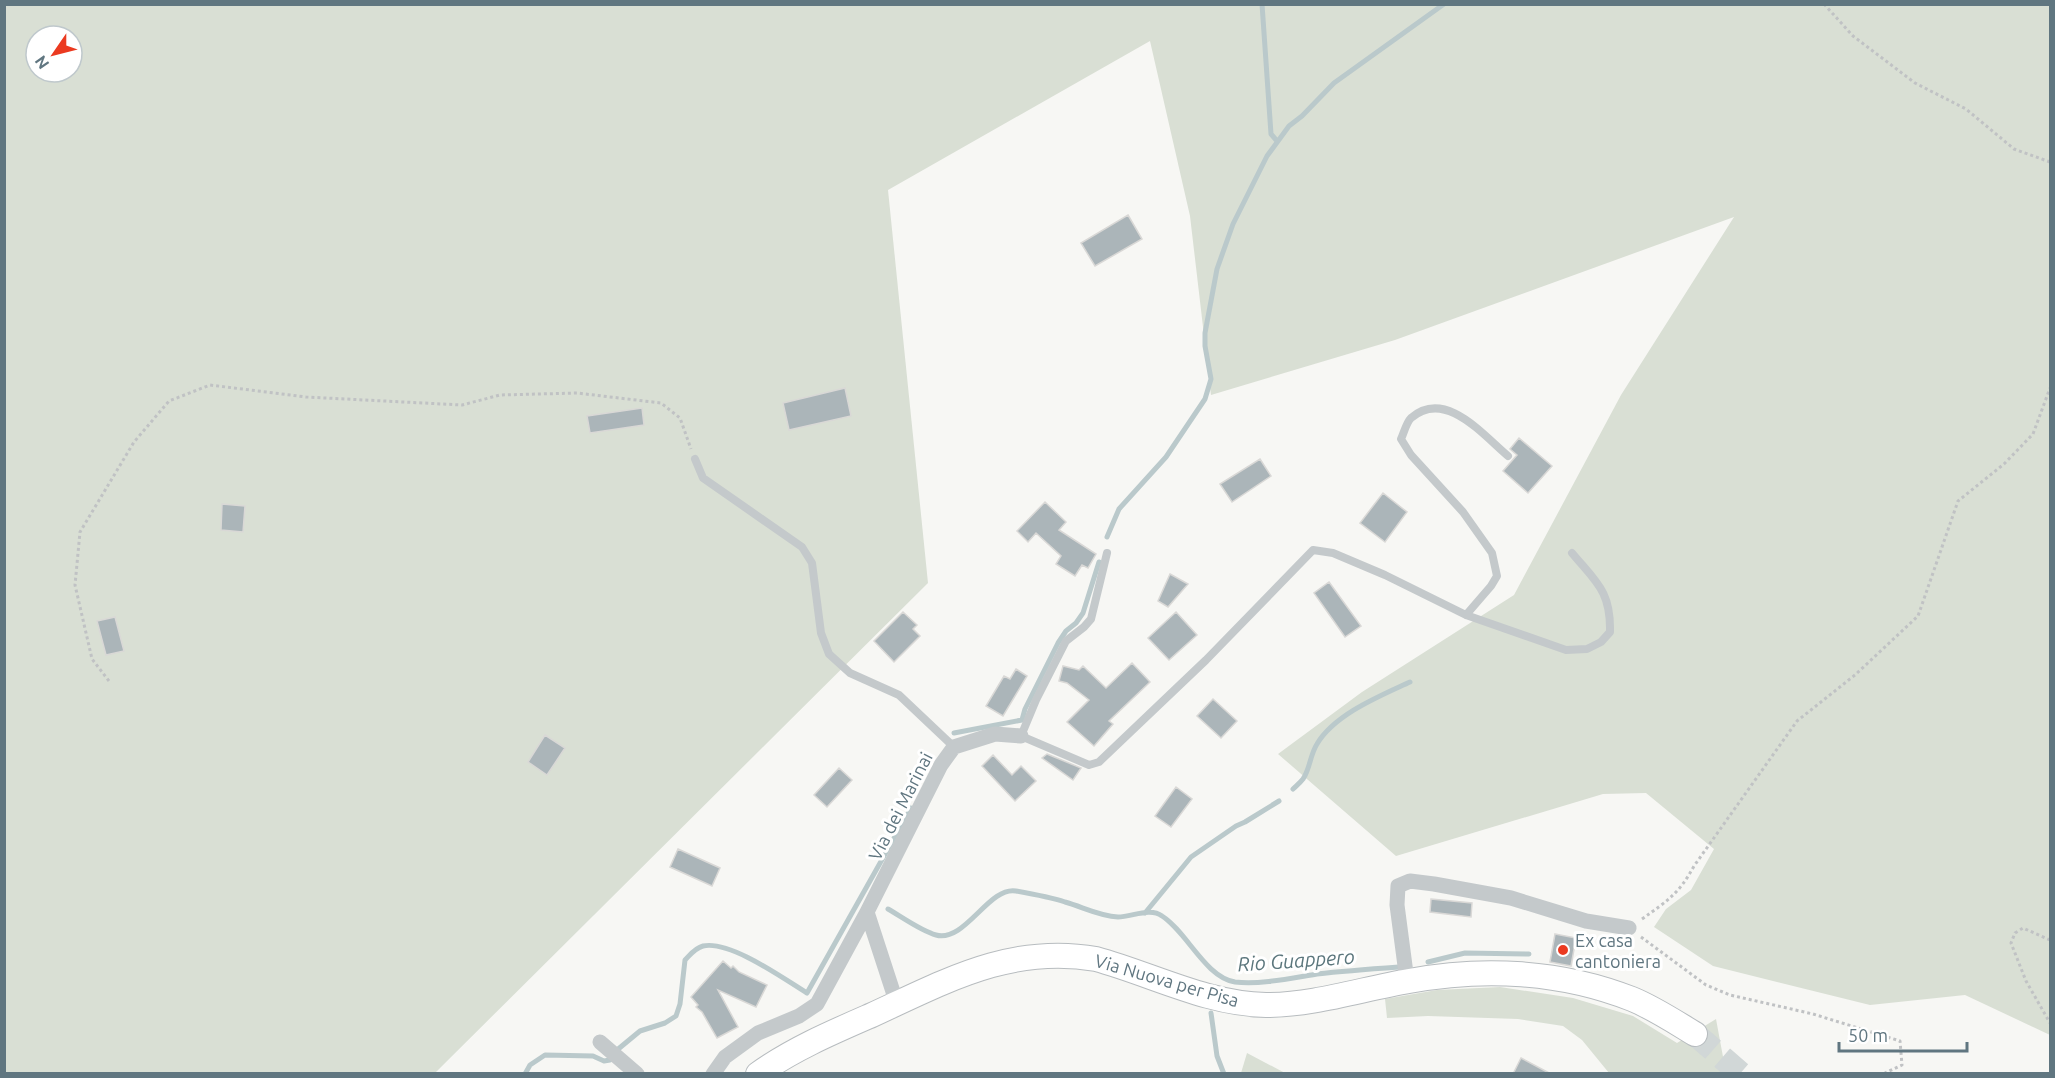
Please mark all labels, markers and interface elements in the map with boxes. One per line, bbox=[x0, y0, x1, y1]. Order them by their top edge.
north arrow bbox=[24, 24, 84, 84]
text: N bbox=[31, 53, 53, 73]
street label: Via dei Marinai bbox=[864, 749, 936, 863]
place label: Ex casa cantoniera bbox=[1575, 930, 1661, 971]
marker: Ex casa cantoniera bbox=[1556, 943, 1570, 957]
water label: Rio Guappero bbox=[1237, 944, 1355, 976]
street label: Via Nuova per Pisa bbox=[1093, 950, 1241, 1010]
scale bar bbox=[1839, 1015, 1966, 1053]
text: 50 m bbox=[1848, 1025, 1888, 1045]

